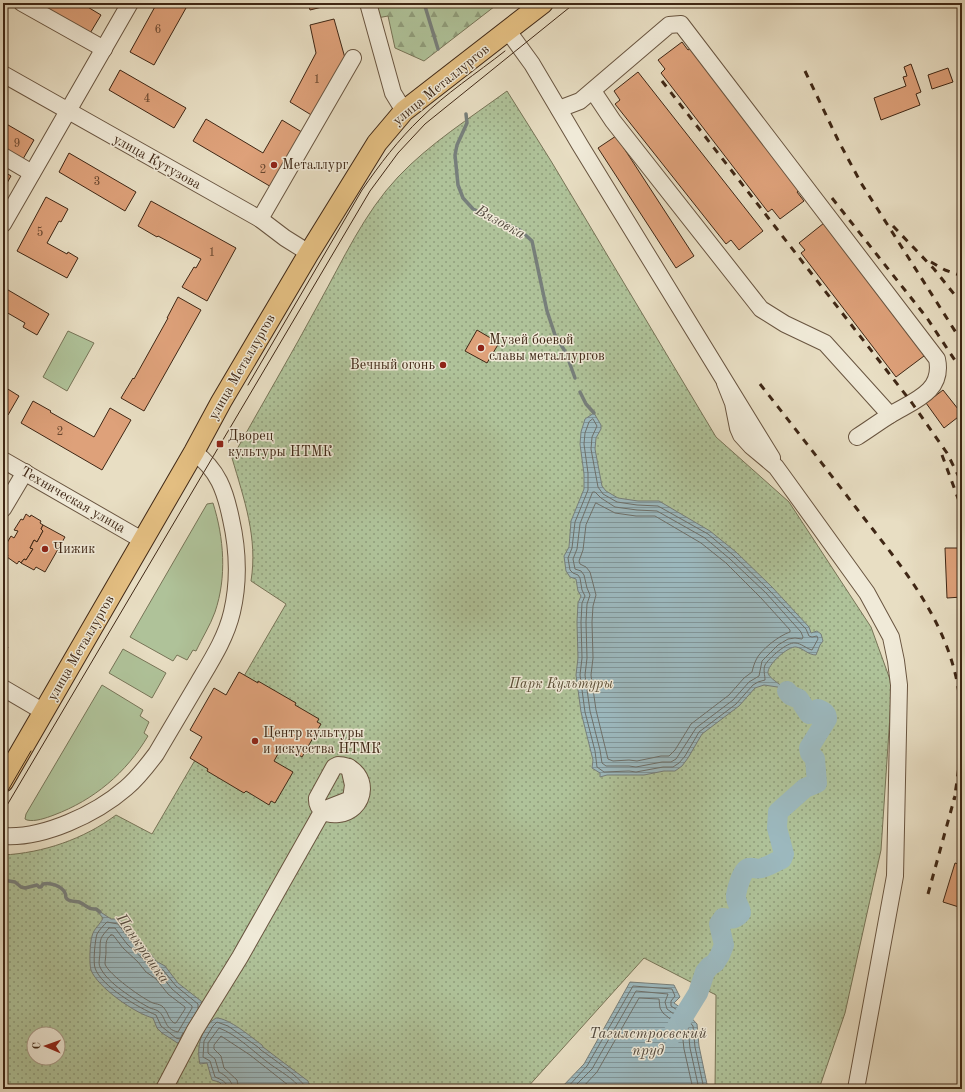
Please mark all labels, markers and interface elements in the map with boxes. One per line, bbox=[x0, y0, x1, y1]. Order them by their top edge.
house number: 6 bbox=[155, 24, 162, 36]
street label: улица Металлургов bbox=[390, 42, 492, 128]
house number: 1 bbox=[314, 74, 320, 86]
house number: 4 bbox=[144, 93, 151, 105]
street label: улица Кутузова bbox=[111, 132, 203, 192]
house number: 9 bbox=[14, 138, 20, 150]
place label: Металлург bbox=[282, 158, 349, 172]
marker: Металлург bbox=[269, 160, 279, 170]
house number: 2 bbox=[260, 164, 266, 176]
house number: 3 bbox=[94, 176, 100, 188]
water label: Вязовка bbox=[472, 203, 527, 243]
house number: 5 bbox=[37, 226, 44, 239]
house number: 1 bbox=[209, 247, 215, 259]
street label: улица Металлургов bbox=[206, 312, 278, 422]
place label: Музей боевой славы металлургов bbox=[489, 333, 605, 363]
marker: Музей боевой славы металлургов bbox=[476, 343, 486, 353]
place label: Вечный огонь bbox=[350, 358, 435, 372]
marker: Вечный огонь bbox=[438, 360, 448, 370]
house number: 2 bbox=[57, 426, 63, 438]
place label: Дворец культуры НТМК bbox=[228, 429, 333, 459]
marker: Дворец культуры НТМК bbox=[215, 439, 225, 449]
street label: Техническая улица bbox=[18, 464, 128, 536]
place label: Чижик bbox=[53, 542, 95, 556]
marker: Чижик bbox=[40, 544, 50, 554]
street label: улица Металлургов bbox=[45, 593, 117, 703]
park label: Парк Культуры bbox=[508, 677, 613, 692]
place label: Центр культуры и искусства НТМК bbox=[263, 726, 381, 756]
marker: Центр культуры и искусства НТМК bbox=[250, 736, 260, 746]
water label: Панкрашка bbox=[112, 911, 171, 987]
north arrow bbox=[26, 1026, 66, 1066]
water label: Тагилстроевский пруд bbox=[589, 1027, 707, 1059]
text: С bbox=[32, 1042, 43, 1050]

